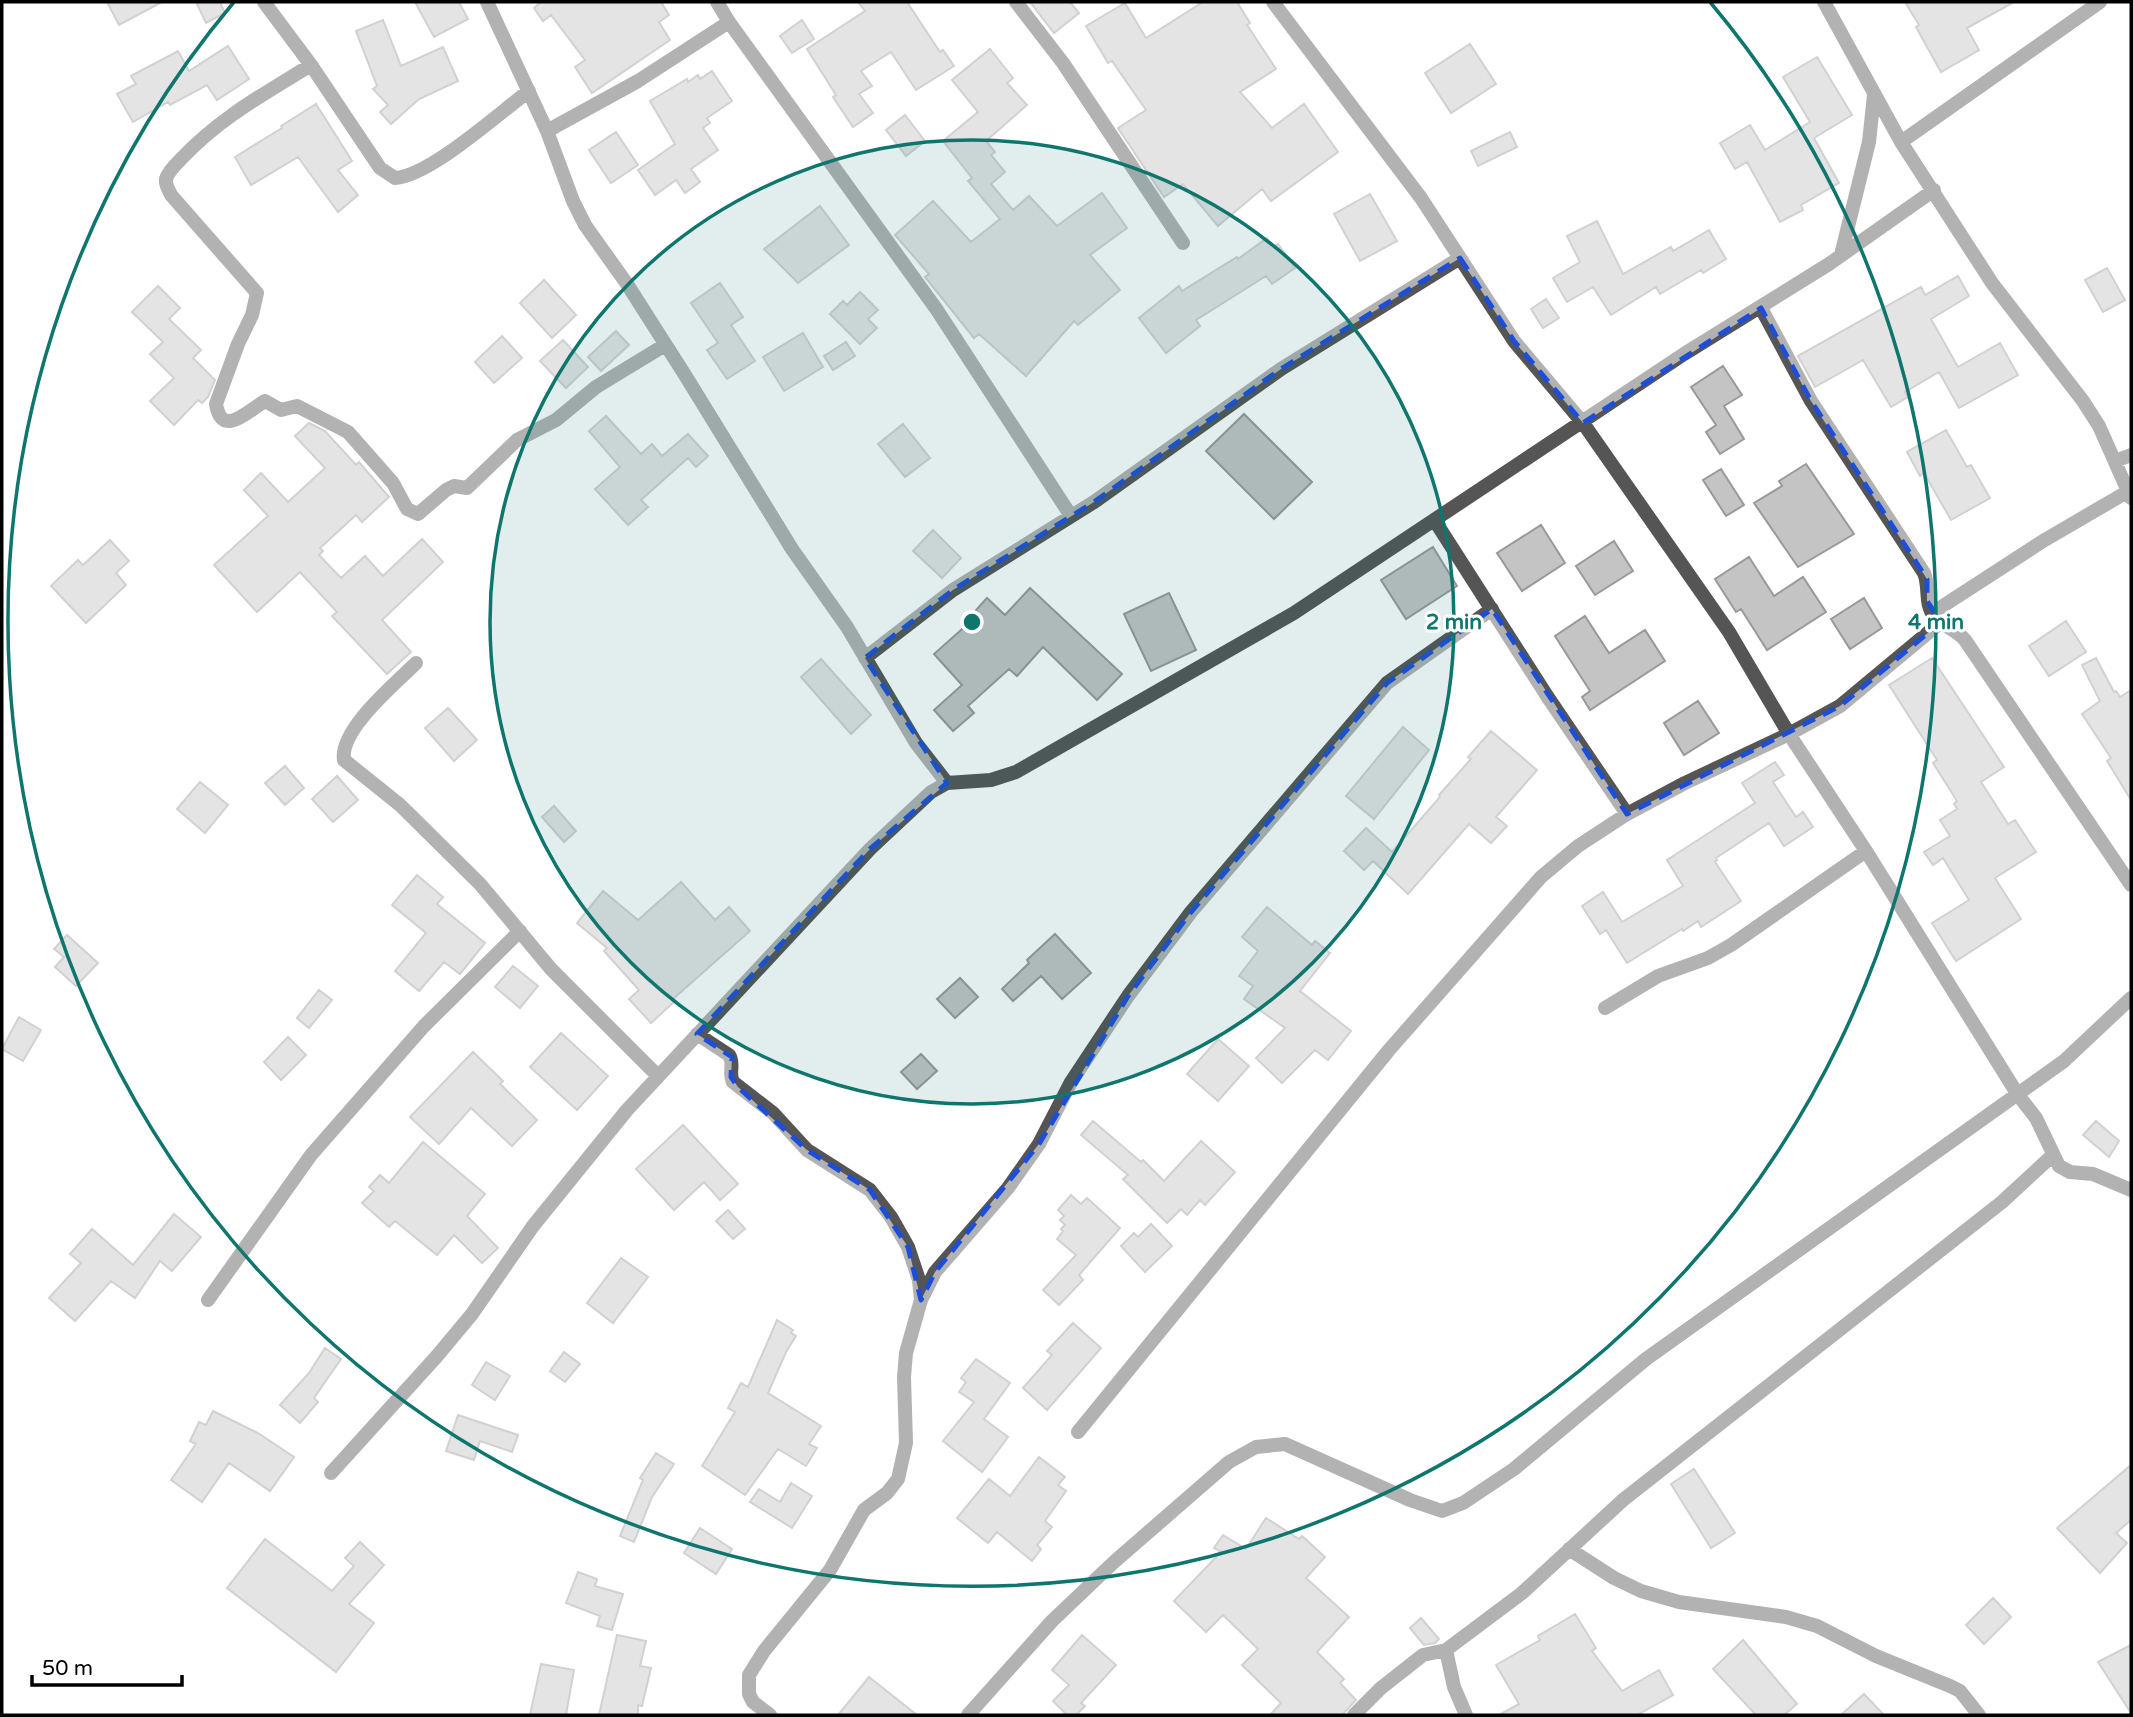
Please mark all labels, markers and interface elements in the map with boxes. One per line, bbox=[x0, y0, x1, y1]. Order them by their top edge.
centre of rings bbox=[960, 610, 984, 634]
text: 2 min bbox=[1426, 610, 1482, 635]
text: 4 min bbox=[1908, 610, 1964, 635]
scale bar bbox=[32, 1644, 182, 1688]
text: 50 m bbox=[42, 1656, 93, 1681]

